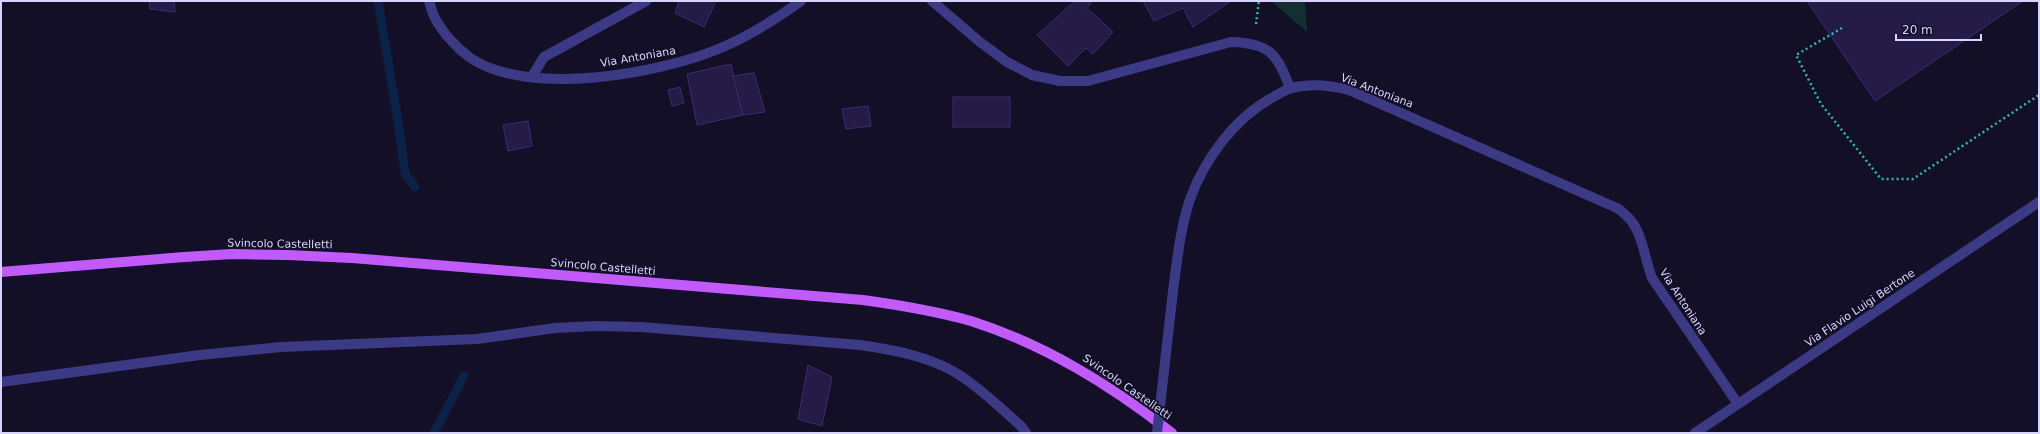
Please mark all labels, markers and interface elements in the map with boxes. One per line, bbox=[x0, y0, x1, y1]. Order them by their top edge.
scale bar bbox=[1896, 16, 1981, 42]
text: 20 m bbox=[1902, 23, 1933, 37]
street label: Via Antoniana bbox=[599, 44, 677, 70]
street label: Via Antoniana bbox=[1339, 71, 1415, 111]
street label: Svincolo Castelletti bbox=[227, 237, 333, 251]
street label: Svincolo Castelletti bbox=[550, 256, 656, 278]
street label: Via Antoniana bbox=[1657, 266, 1709, 338]
street label: Via Flavio Luigi Bertone bbox=[1803, 266, 1918, 350]
street label: Svincolo Castelletti bbox=[1080, 351, 1174, 423]

